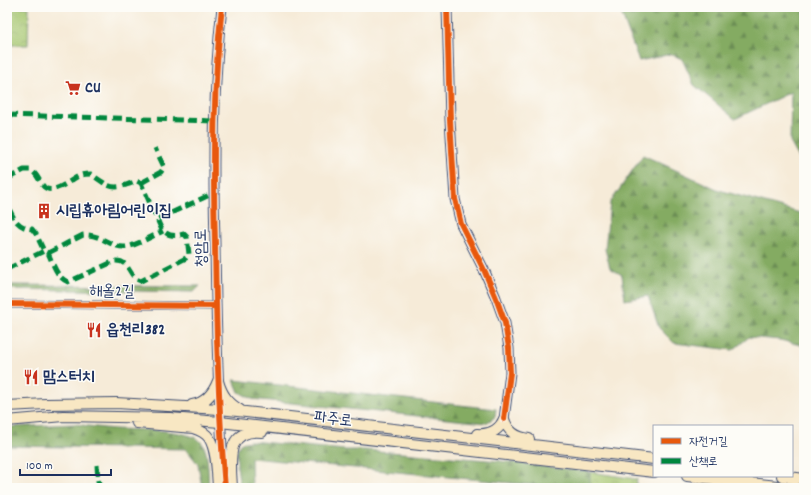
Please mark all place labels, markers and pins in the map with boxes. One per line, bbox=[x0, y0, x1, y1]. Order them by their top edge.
place label: CU bbox=[85, 77, 101, 100]
supermarket icon: CU bbox=[64, 79, 82, 97]
place label: 시립휴아림어린이집 bbox=[56, 200, 172, 223]
building icon: 시립휴아림어린이집 bbox=[35, 202, 53, 220]
place label: 읍천리382 bbox=[106, 319, 165, 342]
restaurant icon: 읍천리382 bbox=[85, 321, 103, 339]
place label: 맘스터치 bbox=[43, 366, 95, 389]
restaurant icon: 맘스터치 bbox=[22, 368, 40, 386]

